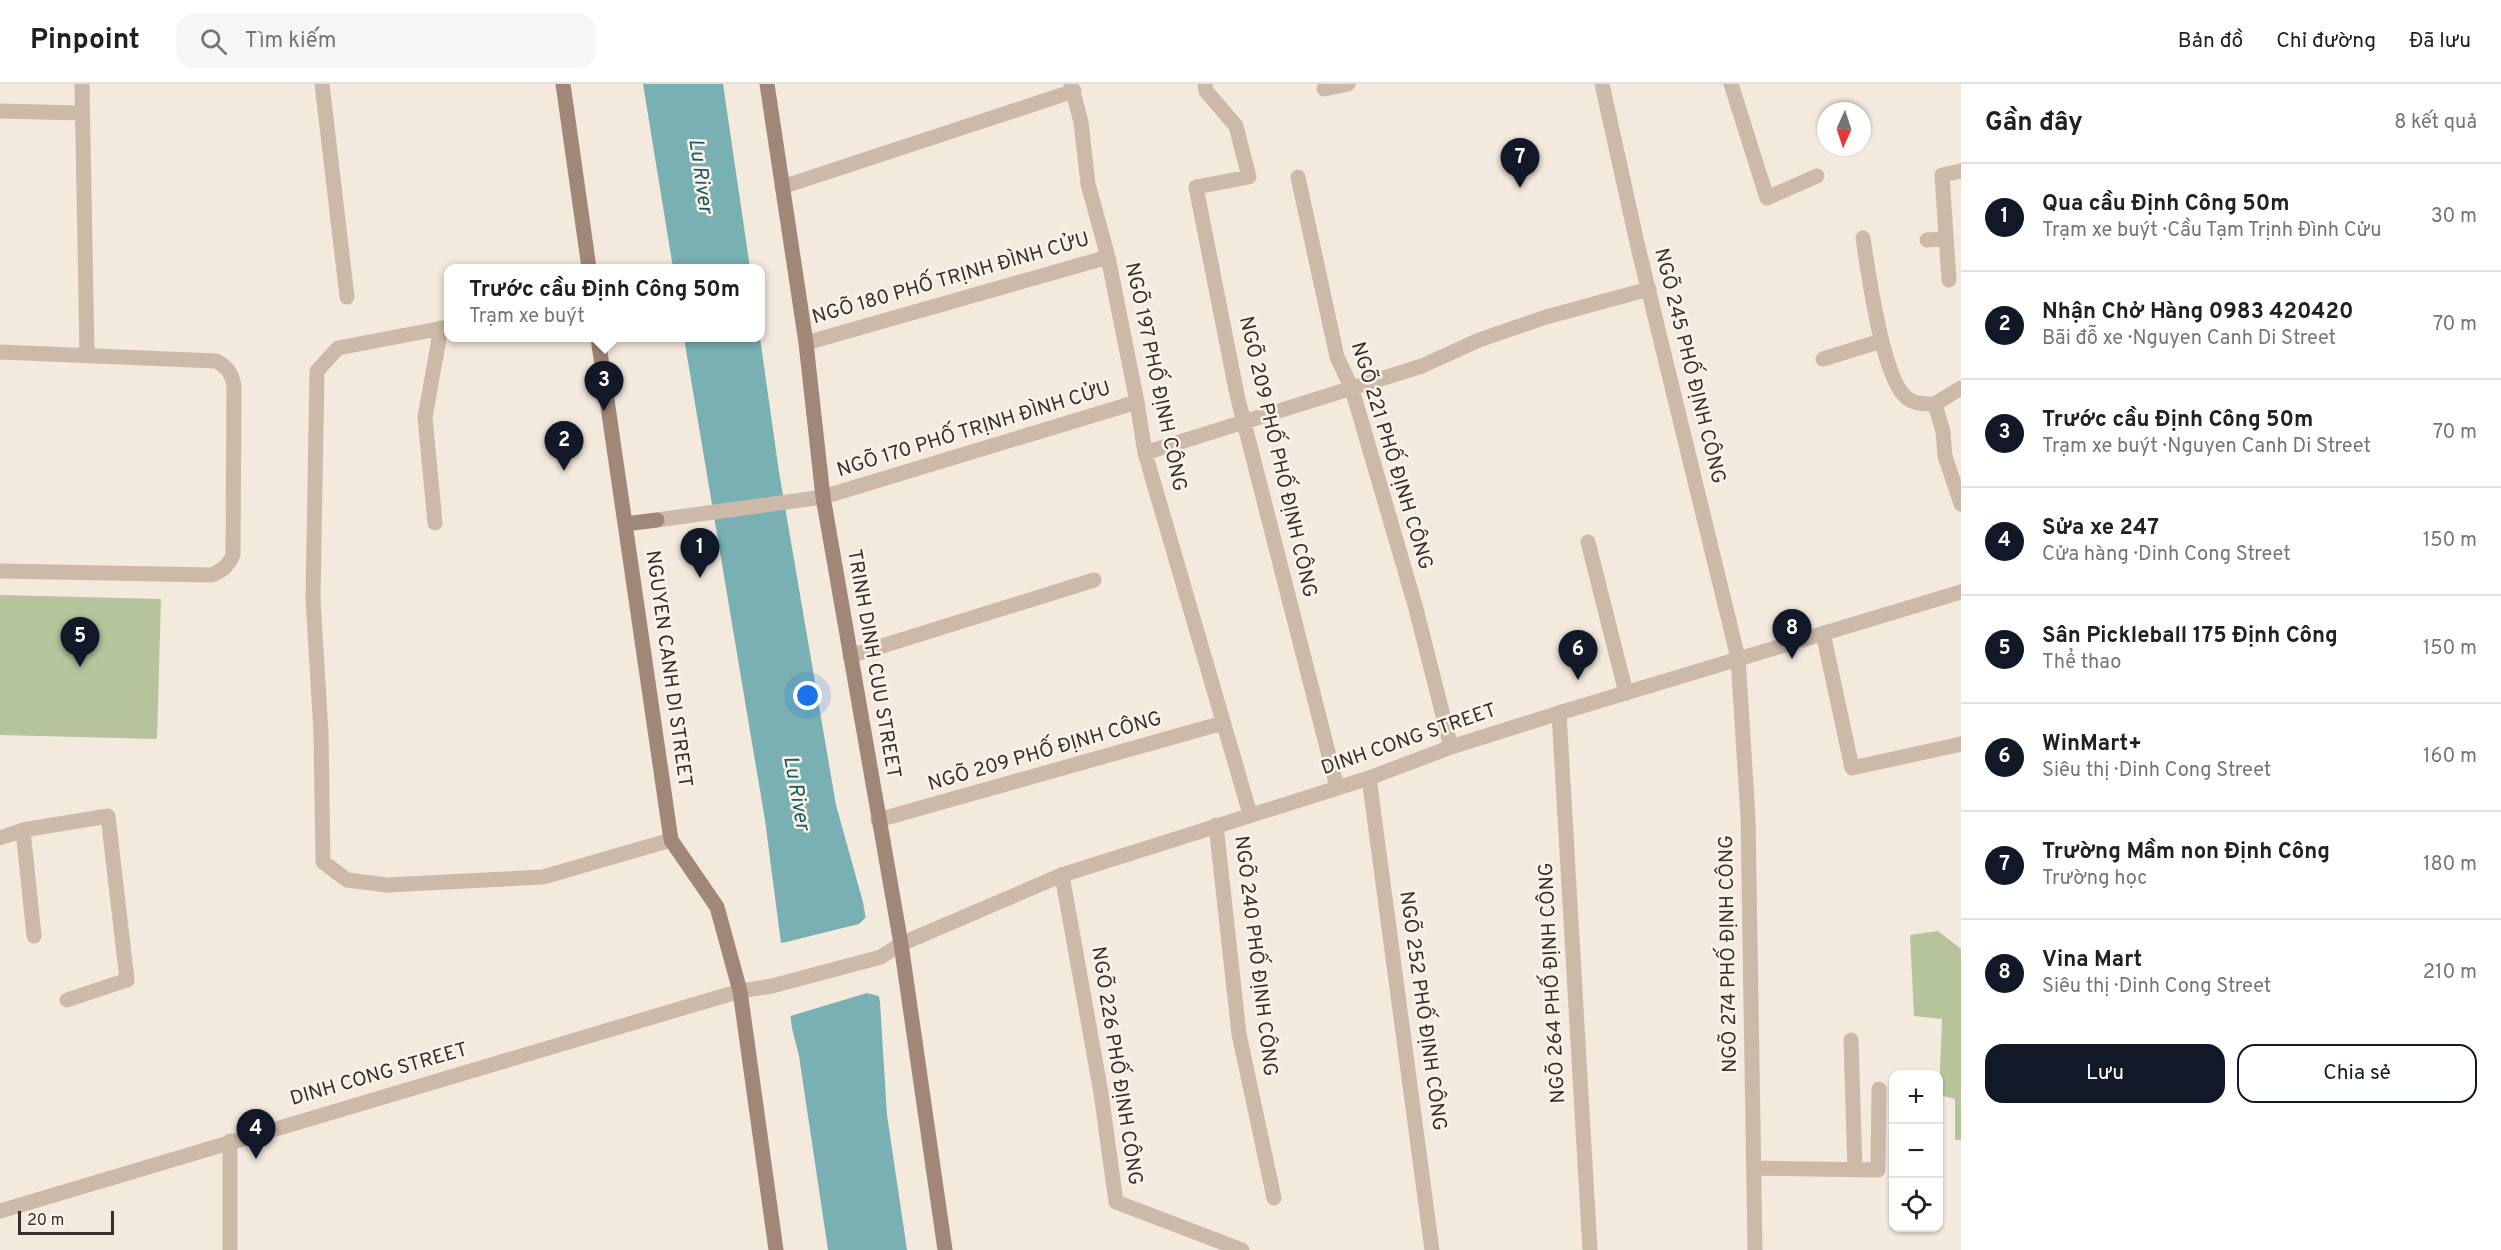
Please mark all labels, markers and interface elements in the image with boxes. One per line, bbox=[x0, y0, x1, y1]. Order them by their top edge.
search box bbox=[176, 14, 596, 68]
text: Pinpoint bbox=[30, 23, 140, 59]
icon: search bbox=[197, 25, 230, 58]
text: Tìm kiếm bbox=[245, 28, 336, 55]
text: Bản đồ bbox=[2178, 28, 2243, 55]
text: Chỉ đường bbox=[2276, 28, 2376, 55]
text: Đã lưu bbox=[2409, 28, 2471, 55]
north arrow bbox=[1817, 102, 1871, 156]
text: Gần đây bbox=[1985, 107, 2083, 140]
text: 8 kết quả bbox=[2394, 110, 2477, 136]
water label: Lu River bbox=[681, 137, 719, 217]
pin: 7 bbox=[1500, 138, 1540, 188]
text: Qua cầu Định Công 50m bbox=[2042, 191, 2289, 218]
text: 1 bbox=[2001, 204, 2009, 230]
text: 30 m bbox=[2431, 204, 2477, 230]
text: Trạm xe buýt · Cầu Tạm Trịnh Đình Cửu bbox=[2042, 218, 2382, 244]
street label: NGÕ 180 PHỐ TRỊNH ĐÌNH CỬU bbox=[808, 222, 1093, 331]
street label: NGÕ 245 PHỐ ĐỊNH CÔNG bbox=[1647, 244, 1736, 486]
street label: NGÕ 197 PHỐ ĐỊNH CÔNG bbox=[1118, 259, 1197, 494]
popup bbox=[444, 264, 765, 342]
text: Trước cầu Định Công 50m bbox=[469, 277, 740, 304]
text: Nhận Chở Hàng 0983 420420 bbox=[2042, 299, 2353, 326]
text: Trạm xe buýt bbox=[469, 304, 585, 330]
text: 2 bbox=[1998, 312, 2011, 338]
text: 70 m bbox=[2433, 312, 2477, 338]
street label: NGÕ 209 PHỐ PHỐ ĐỊNH CÔNG bbox=[1232, 313, 1327, 600]
text: Bãi đỗ xe · Nguyen Canh Di Street bbox=[2042, 326, 2336, 352]
street label: NGÕ 221 PHỐ ĐỊNH CÔNG bbox=[1344, 337, 1443, 573]
pin: 3 bbox=[584, 362, 624, 411]
street label: NGÕ 170 PHỐ TRỊNH ĐÌNH CỬU bbox=[832, 371, 1114, 484]
text: Trước cầu Định Công 50m bbox=[2042, 407, 2313, 434]
text: 3 bbox=[1999, 420, 2011, 446]
text: 70 m bbox=[2433, 420, 2477, 446]
pin: 2 bbox=[544, 422, 584, 471]
text: Trạm xe buýt · Nguyen Canh Di Street bbox=[2042, 434, 2371, 460]
text: Sửa xe 247 bbox=[2042, 515, 2159, 542]
pin: 1 bbox=[680, 528, 720, 578]
text: 4 bbox=[1998, 528, 2011, 554]
text: 150 m bbox=[2423, 528, 2477, 554]
text: Cửa hàng · Dinh Cong Street bbox=[2042, 542, 2291, 568]
street label: TRINH DINH CUU STREET bbox=[840, 547, 906, 781]
street label: NGUYEN CANH DI STREET bbox=[638, 549, 698, 789]
pin: 8 bbox=[1772, 610, 1812, 659]
pin: 5 bbox=[60, 618, 100, 667]
text: Sân Pickleball 175 Định Công bbox=[2042, 623, 2338, 650]
pin: 6 bbox=[1558, 630, 1598, 680]
text: 5 bbox=[1998, 636, 2011, 662]
text: 150 m bbox=[2423, 636, 2477, 662]
text: Thể thao bbox=[2042, 650, 2121, 676]
your location bbox=[793, 681, 822, 710]
street label: DINH CONG STREET bbox=[1318, 698, 1500, 782]
street label: NGÕ 209 PHỐ ĐỊNH CÔNG bbox=[924, 701, 1165, 798]
text: WinMart+ bbox=[2042, 731, 2142, 758]
text: 6 bbox=[1998, 744, 2011, 770]
text: 160 m bbox=[2423, 744, 2477, 770]
water label: Lu River bbox=[776, 754, 816, 834]
text: Siêu thị · Dinh Cong Street bbox=[2042, 758, 2271, 784]
street label: NGÕ 240 PHỐ ĐỊNH CÔNG bbox=[1227, 834, 1288, 1078]
street label: NGÕ 274 PHỐ ĐỊNH CÔNG bbox=[1709, 835, 1744, 1073]
text: Trường Mầm non Định Công bbox=[2042, 839, 2330, 866]
text: 7 bbox=[1999, 852, 2010, 878]
text: 180 m bbox=[2423, 852, 2477, 878]
street label: NGÕ 264 PHỐ ĐỊNH CÔNG bbox=[1529, 862, 1572, 1105]
text: Trường học bbox=[2042, 866, 2147, 892]
street label: NGÕ 252 PHỐ ĐỊNH CÔNG bbox=[1392, 889, 1457, 1132]
street label: NGÕ 226 PHỐ ĐỊNH CÔNG bbox=[1084, 944, 1153, 1187]
text: Vina Mart bbox=[2042, 947, 2142, 974]
text: 8 bbox=[1998, 960, 2011, 986]
text: 210 m bbox=[2423, 960, 2477, 986]
text: Siêu thị · Dinh Cong Street bbox=[2042, 974, 2271, 1000]
street label: DINH CONG STREET bbox=[287, 1037, 471, 1113]
button: Lưu bbox=[1985, 1044, 2225, 1103]
button: Chia sẻ bbox=[2237, 1044, 2477, 1103]
map controls bbox=[1889, 1070, 1943, 1232]
button: + bbox=[1889, 1070, 1943, 1124]
pin: 4 bbox=[236, 1110, 276, 1159]
button: − bbox=[1889, 1124, 1943, 1178]
button: locate bbox=[1889, 1178, 1943, 1232]
scale bar bbox=[18, 1208, 114, 1236]
text: 20 m bbox=[27, 1211, 64, 1231]

